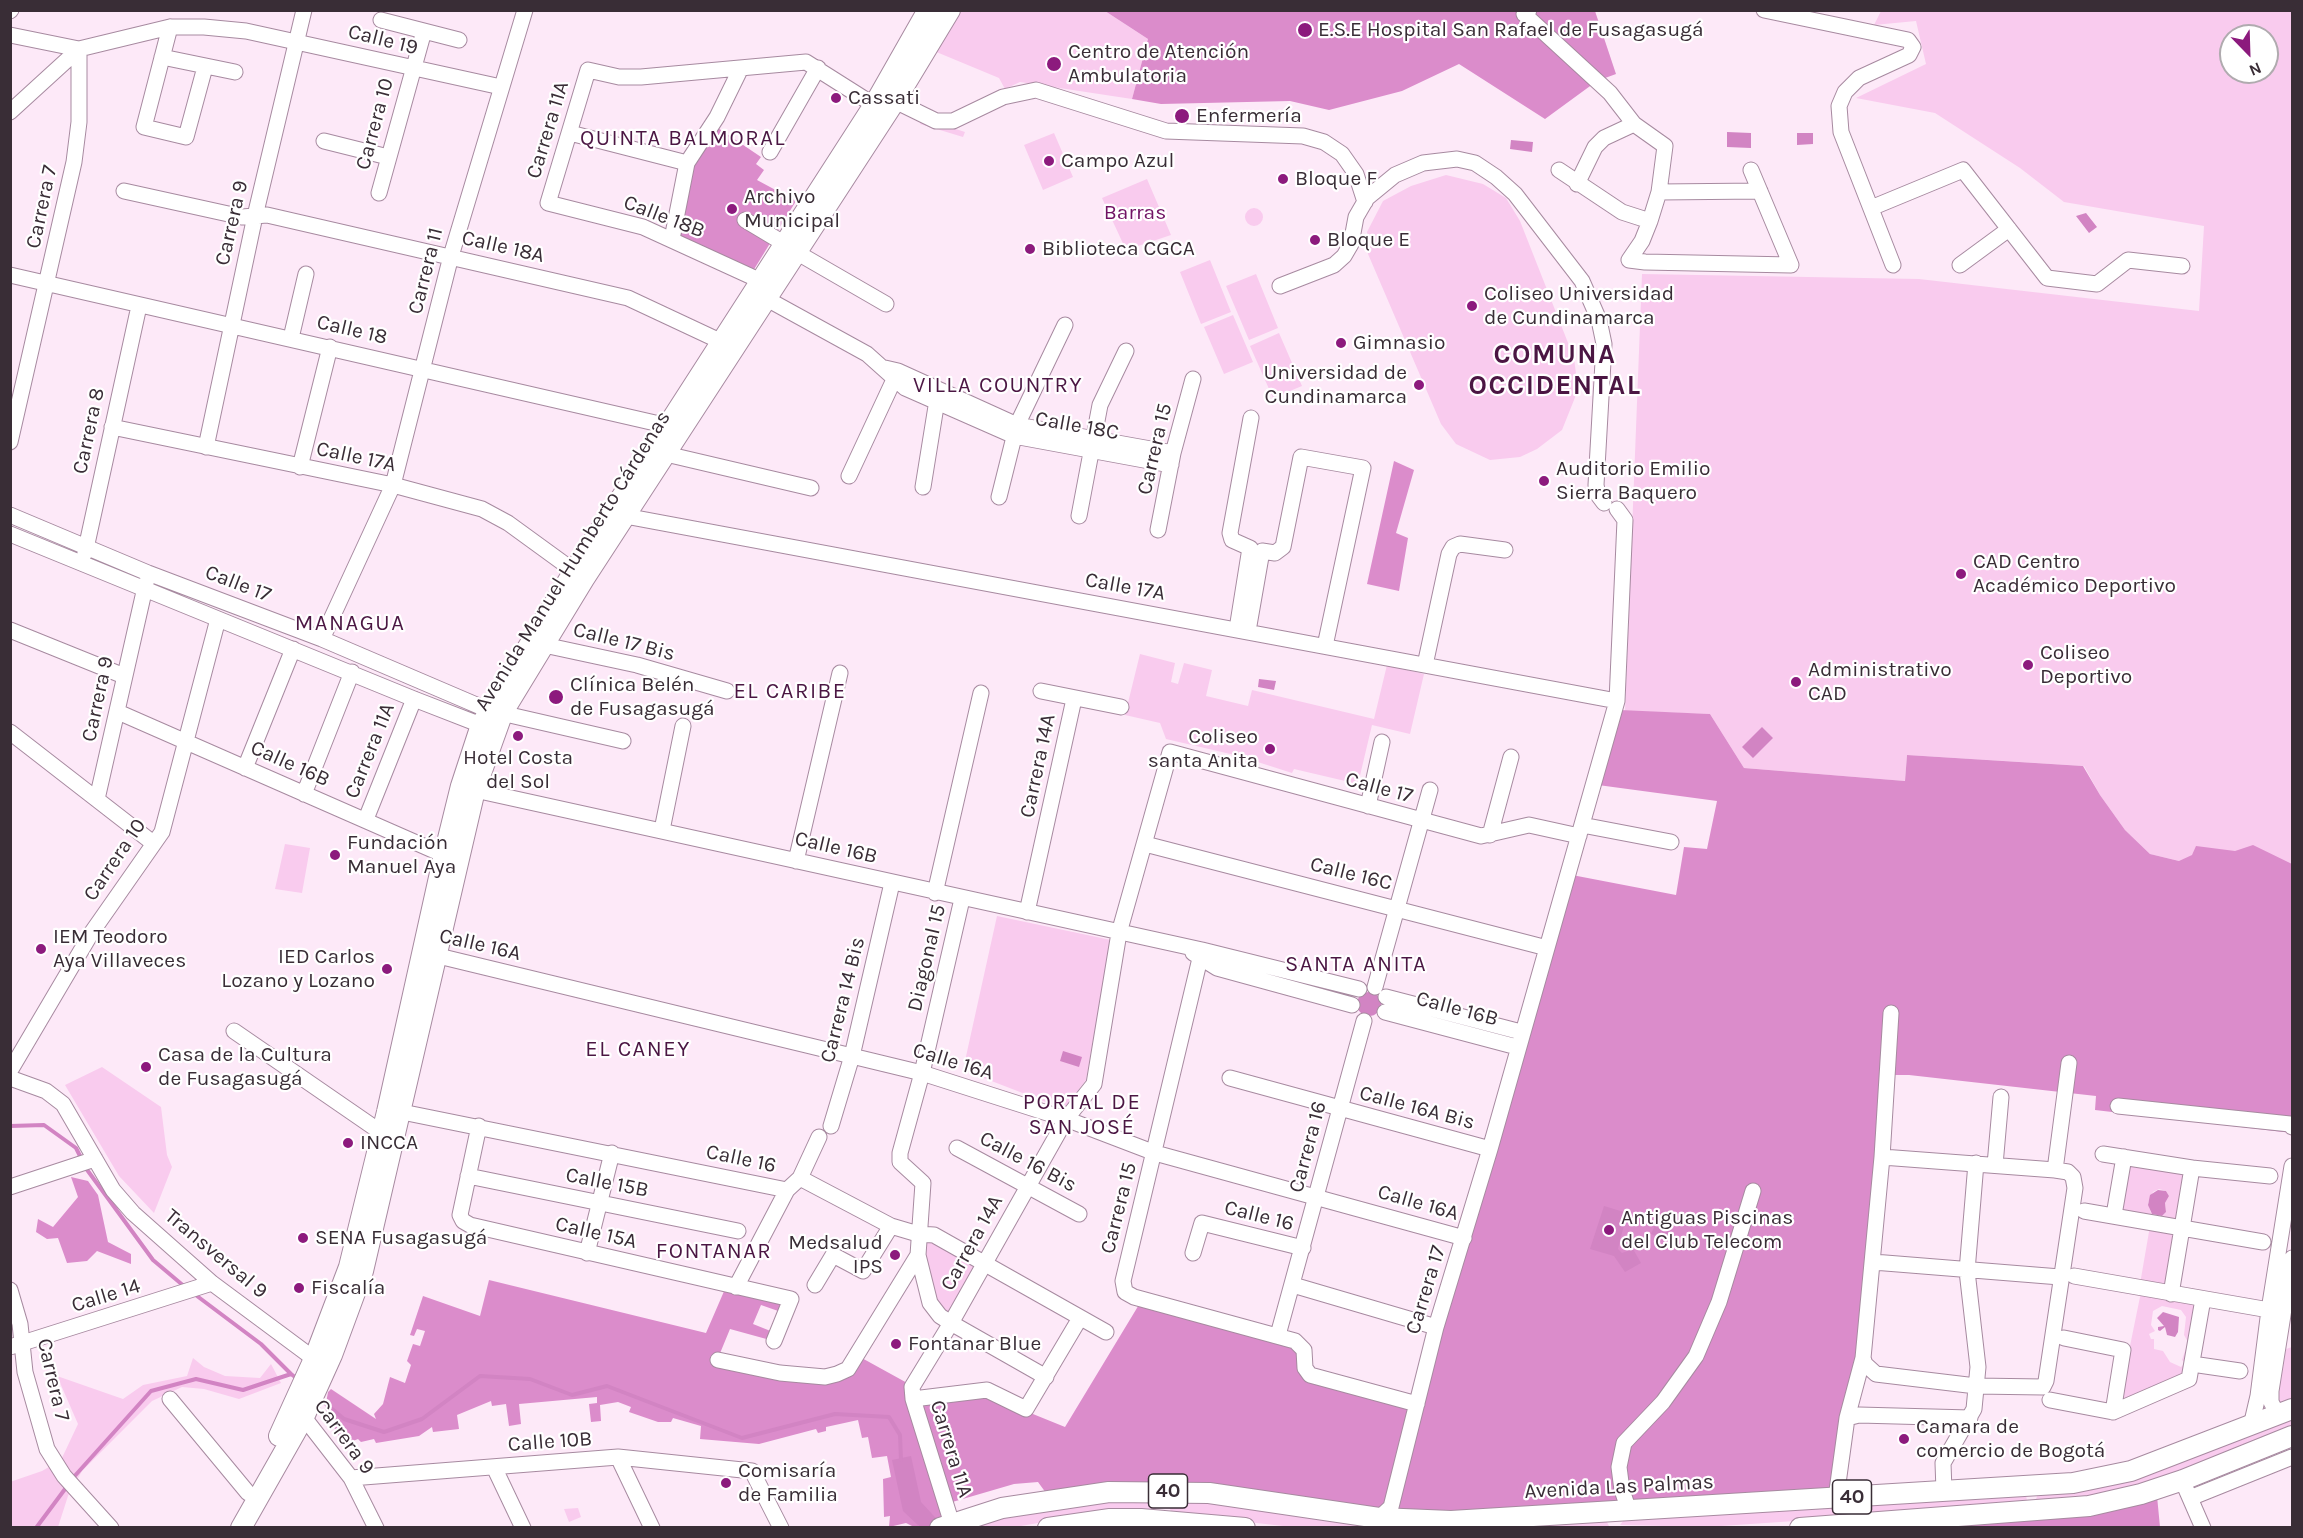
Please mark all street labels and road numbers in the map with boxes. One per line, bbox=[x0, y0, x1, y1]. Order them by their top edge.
street label: Calle 19 bbox=[345, 19, 421, 61]
street label: Carrera 10 bbox=[351, 75, 399, 173]
street label: Carrera 11A bbox=[521, 78, 575, 182]
street label: Carrera 7 bbox=[21, 163, 63, 251]
street label: Carrera 9 bbox=[210, 178, 254, 268]
street label: Calle 18B bbox=[620, 190, 708, 244]
street label: Carrera 11 bbox=[403, 225, 449, 317]
street label: Calle 18A bbox=[459, 225, 547, 269]
street label: Calle 18 bbox=[314, 310, 390, 350]
street label: Carrera 8 bbox=[68, 386, 110, 476]
street label: Carrera 15 bbox=[1132, 401, 1178, 497]
street label: Avenida Manuel Humberto Cárdenas bbox=[470, 406, 676, 716]
street label: Calle 18C bbox=[1033, 406, 1121, 446]
street label: Calle 17A bbox=[314, 436, 398, 478]
street label: Calle 17 bbox=[201, 560, 275, 608]
street label: Calle 17A bbox=[1083, 568, 1167, 606]
street label: Calle 17 Bis bbox=[570, 617, 678, 667]
street label: Carrera 9 bbox=[77, 654, 119, 744]
street label: Carrera 11A bbox=[339, 700, 401, 802]
street label: Carrera 14A bbox=[1015, 712, 1061, 820]
street label: Calle 16B bbox=[247, 735, 333, 793]
street label: Calle 17 bbox=[1343, 767, 1415, 809]
street label: Carrera 10 bbox=[78, 814, 152, 906]
street label: Calle 16B bbox=[792, 826, 880, 870]
street label: Calle 16C bbox=[1307, 852, 1395, 896]
street label: Diagonal 15 bbox=[902, 902, 952, 1014]
street label: Calle 16A bbox=[437, 923, 523, 967]
street label: Carrera 14 Bis bbox=[815, 935, 871, 1065]
street label: Calle 16B bbox=[1413, 986, 1501, 1032]
street label: Calle 16A bbox=[910, 1038, 996, 1086]
street label: Calle 16A Bis bbox=[1357, 1081, 1477, 1135]
street label: Carrera 16 bbox=[1284, 1099, 1332, 1195]
street label: Calle 16 Bis bbox=[975, 1126, 1081, 1198]
street label: Calle 16 bbox=[704, 1139, 778, 1179]
street label: Carrera 15 bbox=[1095, 1160, 1143, 1256]
street label: Calle 15B bbox=[563, 1163, 651, 1203]
street label: Calle 16A bbox=[1375, 1179, 1461, 1227]
street label: Carrera 14A bbox=[935, 1191, 1009, 1295]
street label: Calle 16 bbox=[1222, 1195, 1296, 1237]
street label: Transversal 9 bbox=[159, 1204, 273, 1304]
street label: Calle 15A bbox=[553, 1211, 639, 1255]
street label: Carrera 17 bbox=[1401, 1243, 1451, 1337]
street label: Calle 14 bbox=[69, 1274, 143, 1318]
street label: Carrera 7 bbox=[31, 1336, 75, 1424]
street label: Carrera 9 bbox=[308, 1395, 380, 1479]
street label: Carrera 11A bbox=[924, 1397, 978, 1501]
street label: Calle 10B bbox=[507, 1426, 593, 1458]
street label: Avenida Las Palmas bbox=[1524, 1469, 1714, 1505]
road number: 40 bbox=[1148, 1474, 1188, 1508]
road number: 40 bbox=[1832, 1480, 1872, 1514]

